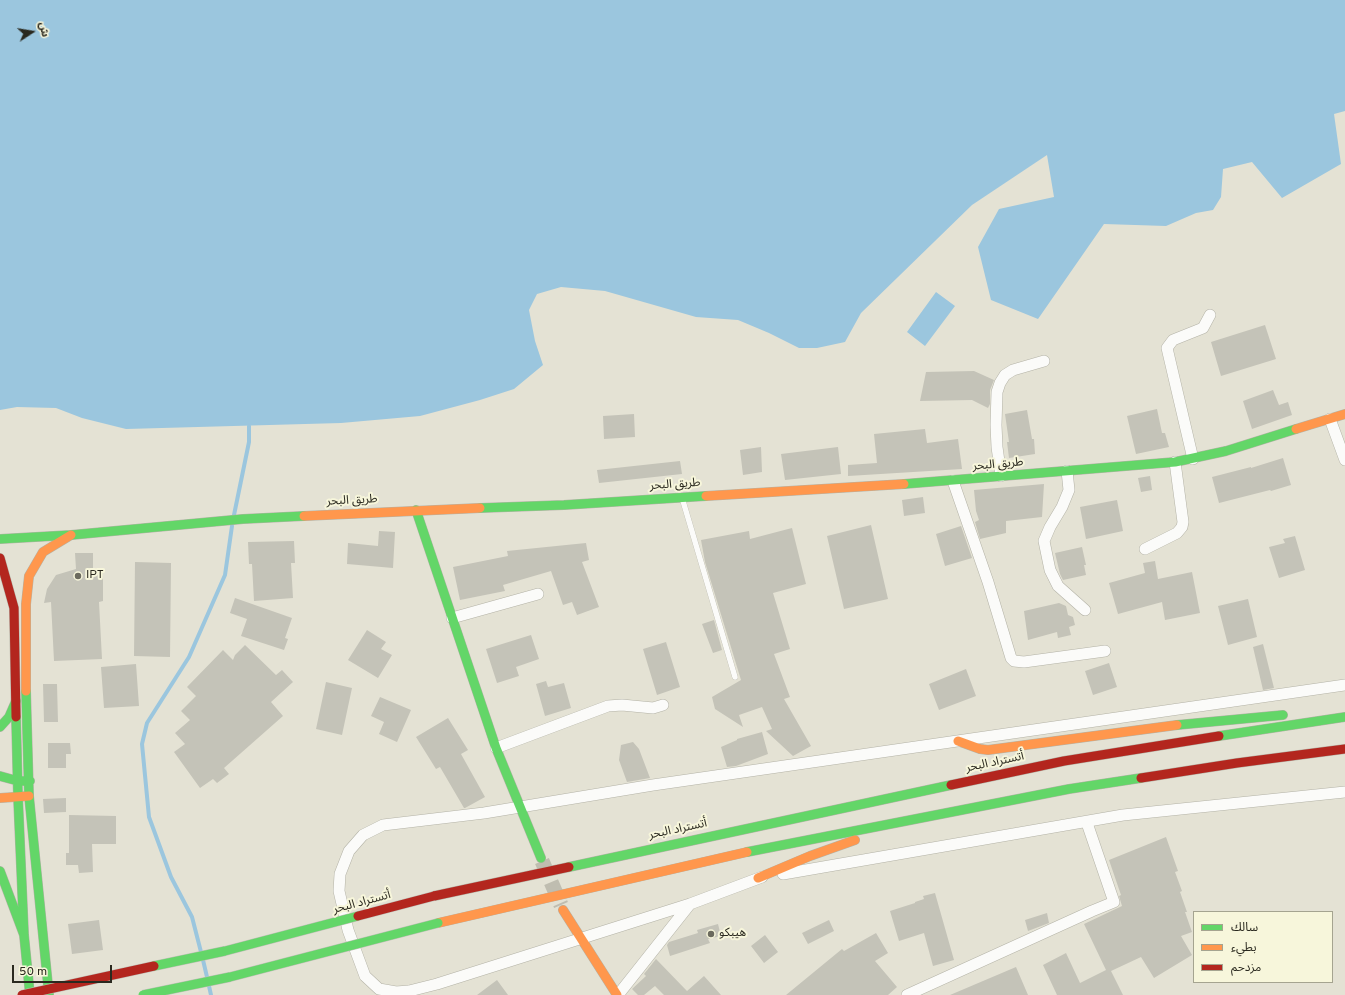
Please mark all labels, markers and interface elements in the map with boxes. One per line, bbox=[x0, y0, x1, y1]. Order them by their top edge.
north arrow bbox=[12, 12, 52, 52]
text: ش bbox=[35, 21, 52, 38]
street label: طريق البحر bbox=[972, 456, 1024, 474]
street label: طريق البحر bbox=[649, 476, 701, 494]
street label: طريق البحر bbox=[326, 492, 378, 510]
place label: IPT bbox=[86, 569, 104, 583]
marker: IPT bbox=[73, 571, 83, 581]
street label: أتستراد البحر bbox=[964, 750, 1026, 776]
street label: أتستراد البحر bbox=[647, 817, 709, 843]
street label: أتستراد البحر bbox=[331, 888, 393, 918]
legend bbox=[1193, 911, 1333, 983]
text: سالك bbox=[1231, 920, 1258, 936]
place label: هيبكو bbox=[719, 927, 746, 941]
marker: هيبكو bbox=[706, 929, 716, 939]
text: بطيء bbox=[1231, 940, 1257, 956]
scale bar bbox=[14, 957, 114, 983]
text: مزدحم bbox=[1231, 960, 1261, 976]
text: 50 m bbox=[19, 964, 47, 980]

